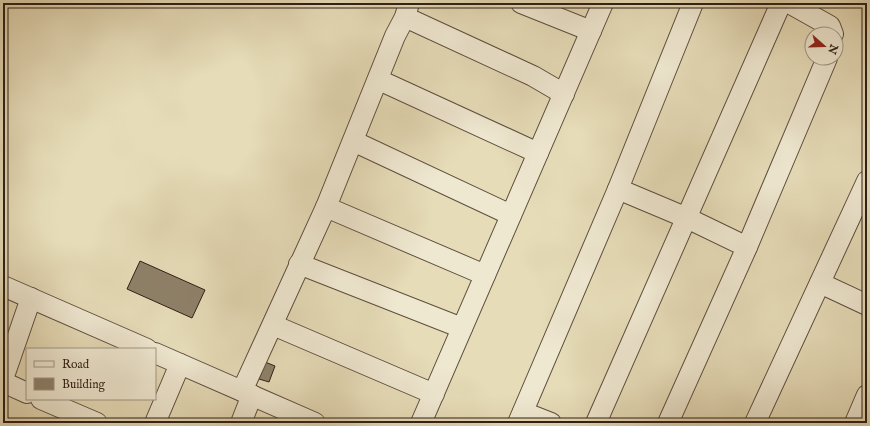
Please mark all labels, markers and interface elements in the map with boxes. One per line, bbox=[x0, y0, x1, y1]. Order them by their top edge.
north arrow bbox=[804, 26, 844, 66]
text: N bbox=[824, 41, 841, 56]
legend bbox=[26, 348, 156, 400]
text: Road bbox=[62, 357, 90, 372]
text: Building bbox=[62, 377, 106, 392]

